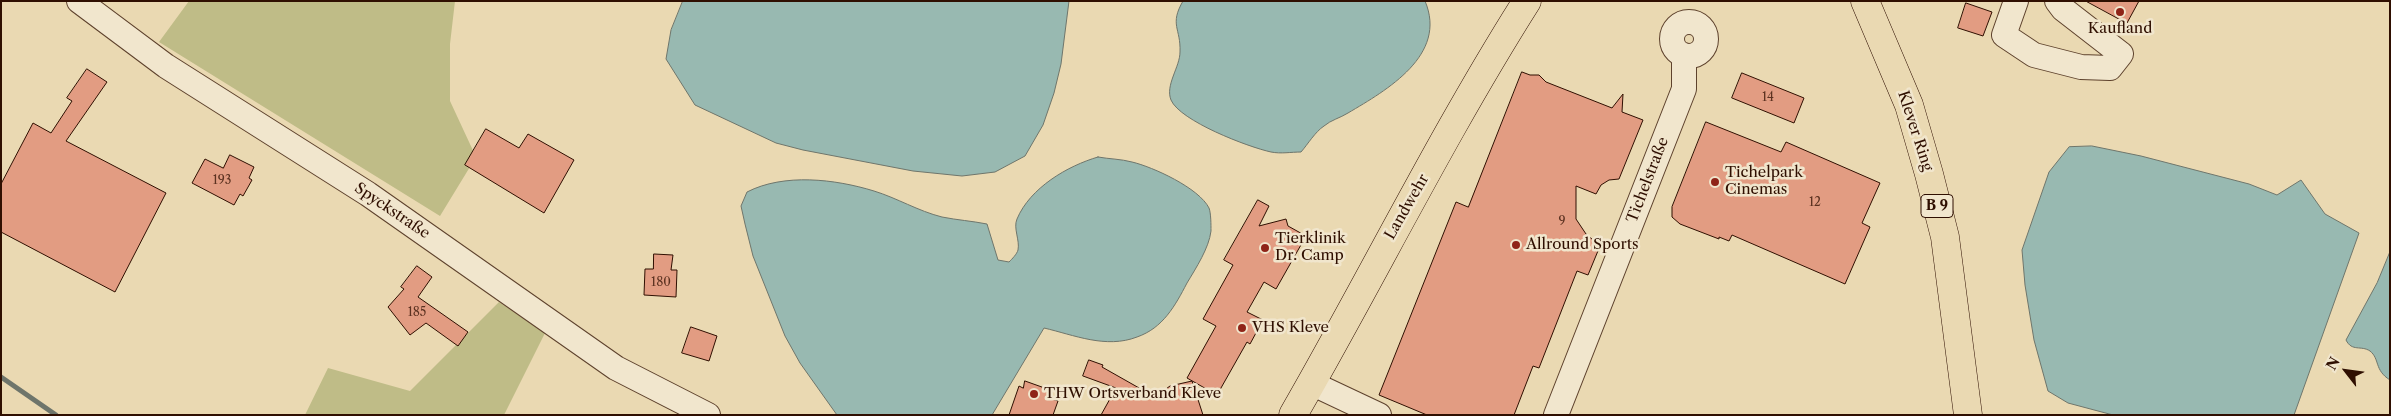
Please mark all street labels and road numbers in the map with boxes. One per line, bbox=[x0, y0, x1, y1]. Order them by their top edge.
street label: Klever Ring bbox=[1894, 89, 1936, 173]
street label: Tichelstraße bbox=[1623, 135, 1673, 225]
street label: Landwehr bbox=[1381, 171, 1433, 243]
street label: Spyckstraße bbox=[351, 179, 433, 243]
road number: B 9 bbox=[1921, 195, 1953, 218]

